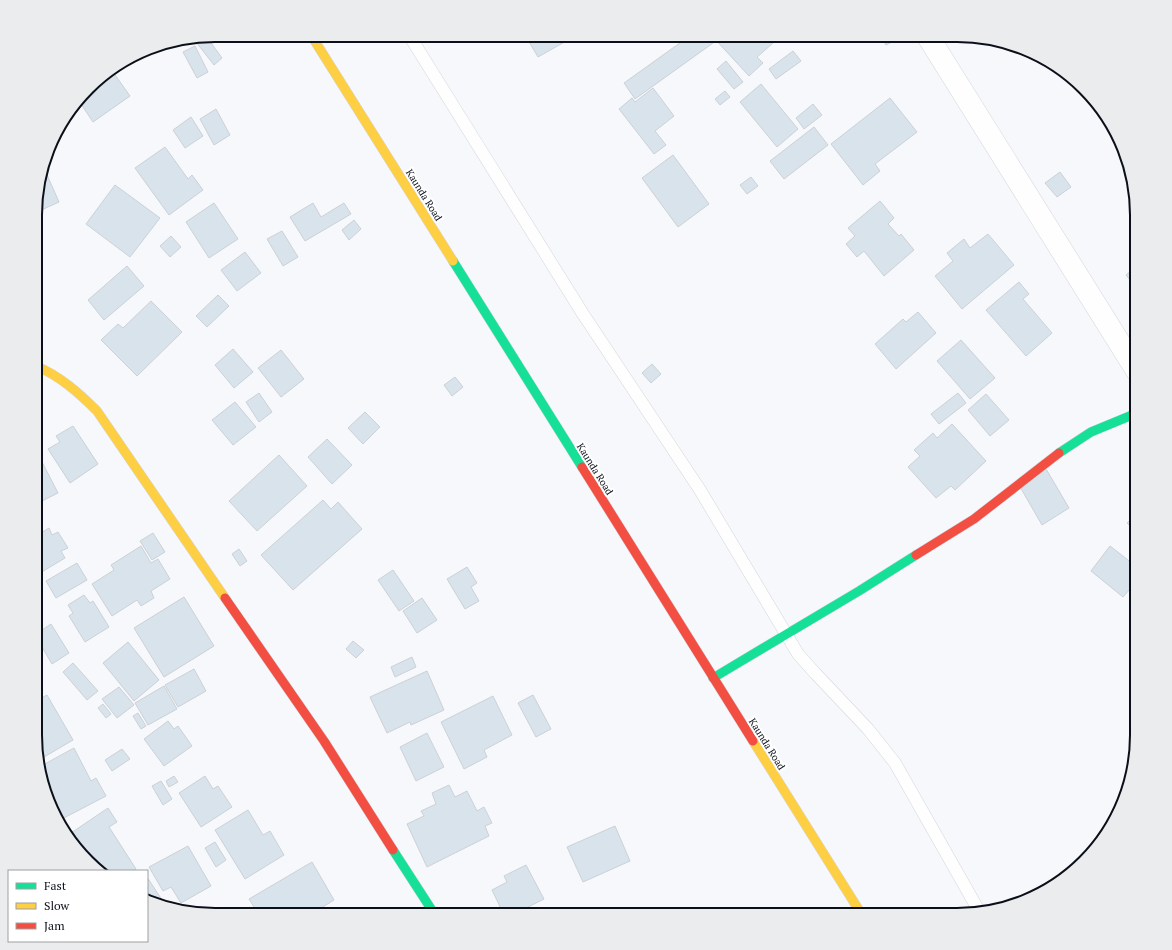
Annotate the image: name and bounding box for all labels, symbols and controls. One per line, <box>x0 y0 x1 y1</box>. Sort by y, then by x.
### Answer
street label: Kaunda Road <box>403 167 445 224</box>
street label: Kaunda Road <box>574 441 616 498</box>
street label: Kaunda Road <box>746 716 788 773</box>
legend <box>8 870 148 942</box>
text: Fast <box>44 878 67 893</box>
text: Slow <box>44 898 70 913</box>
text: Jam <box>44 918 65 933</box>

